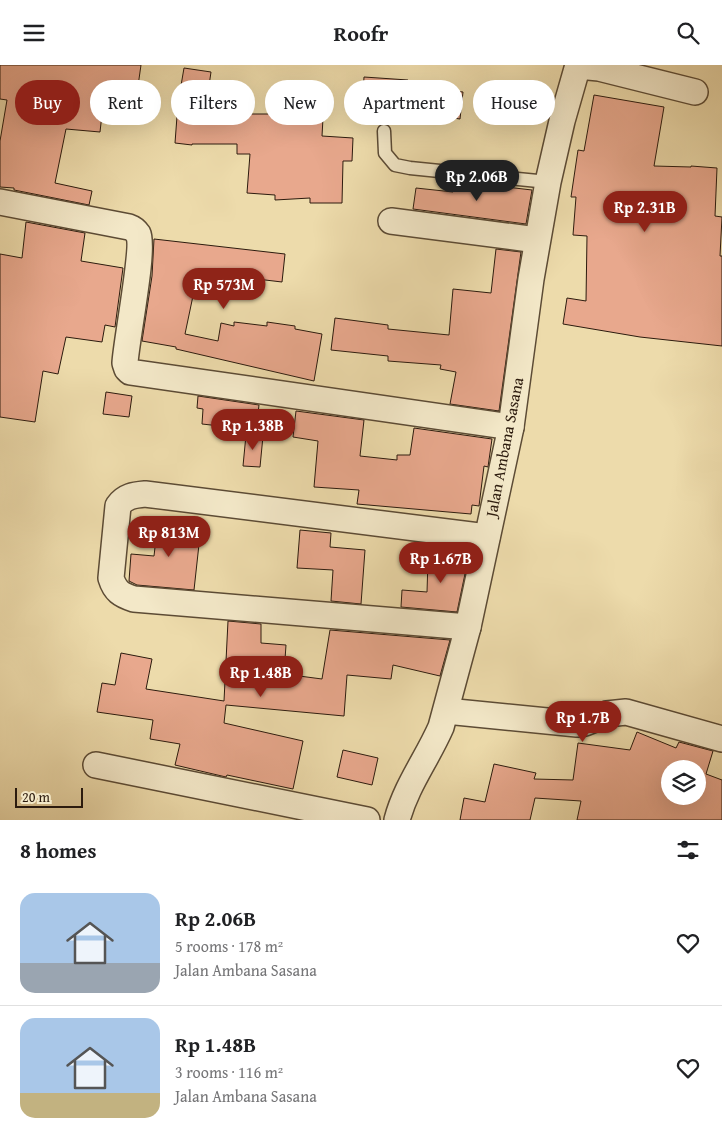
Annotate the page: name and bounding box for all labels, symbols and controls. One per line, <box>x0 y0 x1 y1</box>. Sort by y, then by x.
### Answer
text: Roofr <box>334 17 388 49</box>
icon: menu <box>20 19 48 47</box>
icon: search <box>674 19 702 47</box>
chip: Buy <box>15 80 80 125</box>
chip: Rent <box>90 80 161 125</box>
chip: Filters <box>171 80 255 125</box>
chip: New <box>265 80 334 125</box>
chip: Apartment <box>344 80 463 125</box>
chip: House <box>473 80 555 125</box>
pin: Rp 2.06B <box>425 159 529 202</box>
text: Rp 2.06B <box>446 164 508 188</box>
pin: Rp 2.31B <box>593 191 697 233</box>
text: Rp 2.31B <box>614 195 676 219</box>
pin: Rp 573M <box>178 267 270 310</box>
text: Rp 573M <box>193 272 255 296</box>
street label: Jalan Ambana Sasana <box>478 375 529 521</box>
pin: Rp 1.38B <box>201 409 305 451</box>
text: Rp 1.38B <box>222 413 284 437</box>
pin: Rp 813M <box>123 515 215 558</box>
text: Rp 813M <box>138 520 200 544</box>
pin: Rp 1.67B <box>389 541 493 584</box>
text: Rp 1.67B <box>410 546 472 570</box>
pin: Rp 1.48B <box>209 655 313 698</box>
text: Rp 1.48B <box>230 660 292 684</box>
pin: Rp 1.7B <box>537 701 629 743</box>
text: Rp 1.7B <box>556 705 610 729</box>
map controls <box>661 760 706 805</box>
button: layers <box>661 760 706 805</box>
scale bar <box>15 785 82 808</box>
text: 20 m <box>22 787 50 807</box>
text: 8 homes <box>20 835 96 866</box>
icon: filters <box>674 836 702 864</box>
text: Rp 2.06B <box>175 903 256 934</box>
icon: home <box>60 913 120 973</box>
icon: heart <box>674 929 702 957</box>
text: 5 rooms · 178 m² <box>175 934 283 958</box>
text: Jalan Ambana Sasana <box>175 958 317 982</box>
text: Rp 1.48B <box>175 1029 256 1060</box>
icon: home <box>60 1038 120 1098</box>
icon: heart <box>674 1054 702 1082</box>
text: 3 rooms · 116 m² <box>175 1060 283 1084</box>
text: Jalan Ambana Sasana <box>175 1084 317 1108</box>

